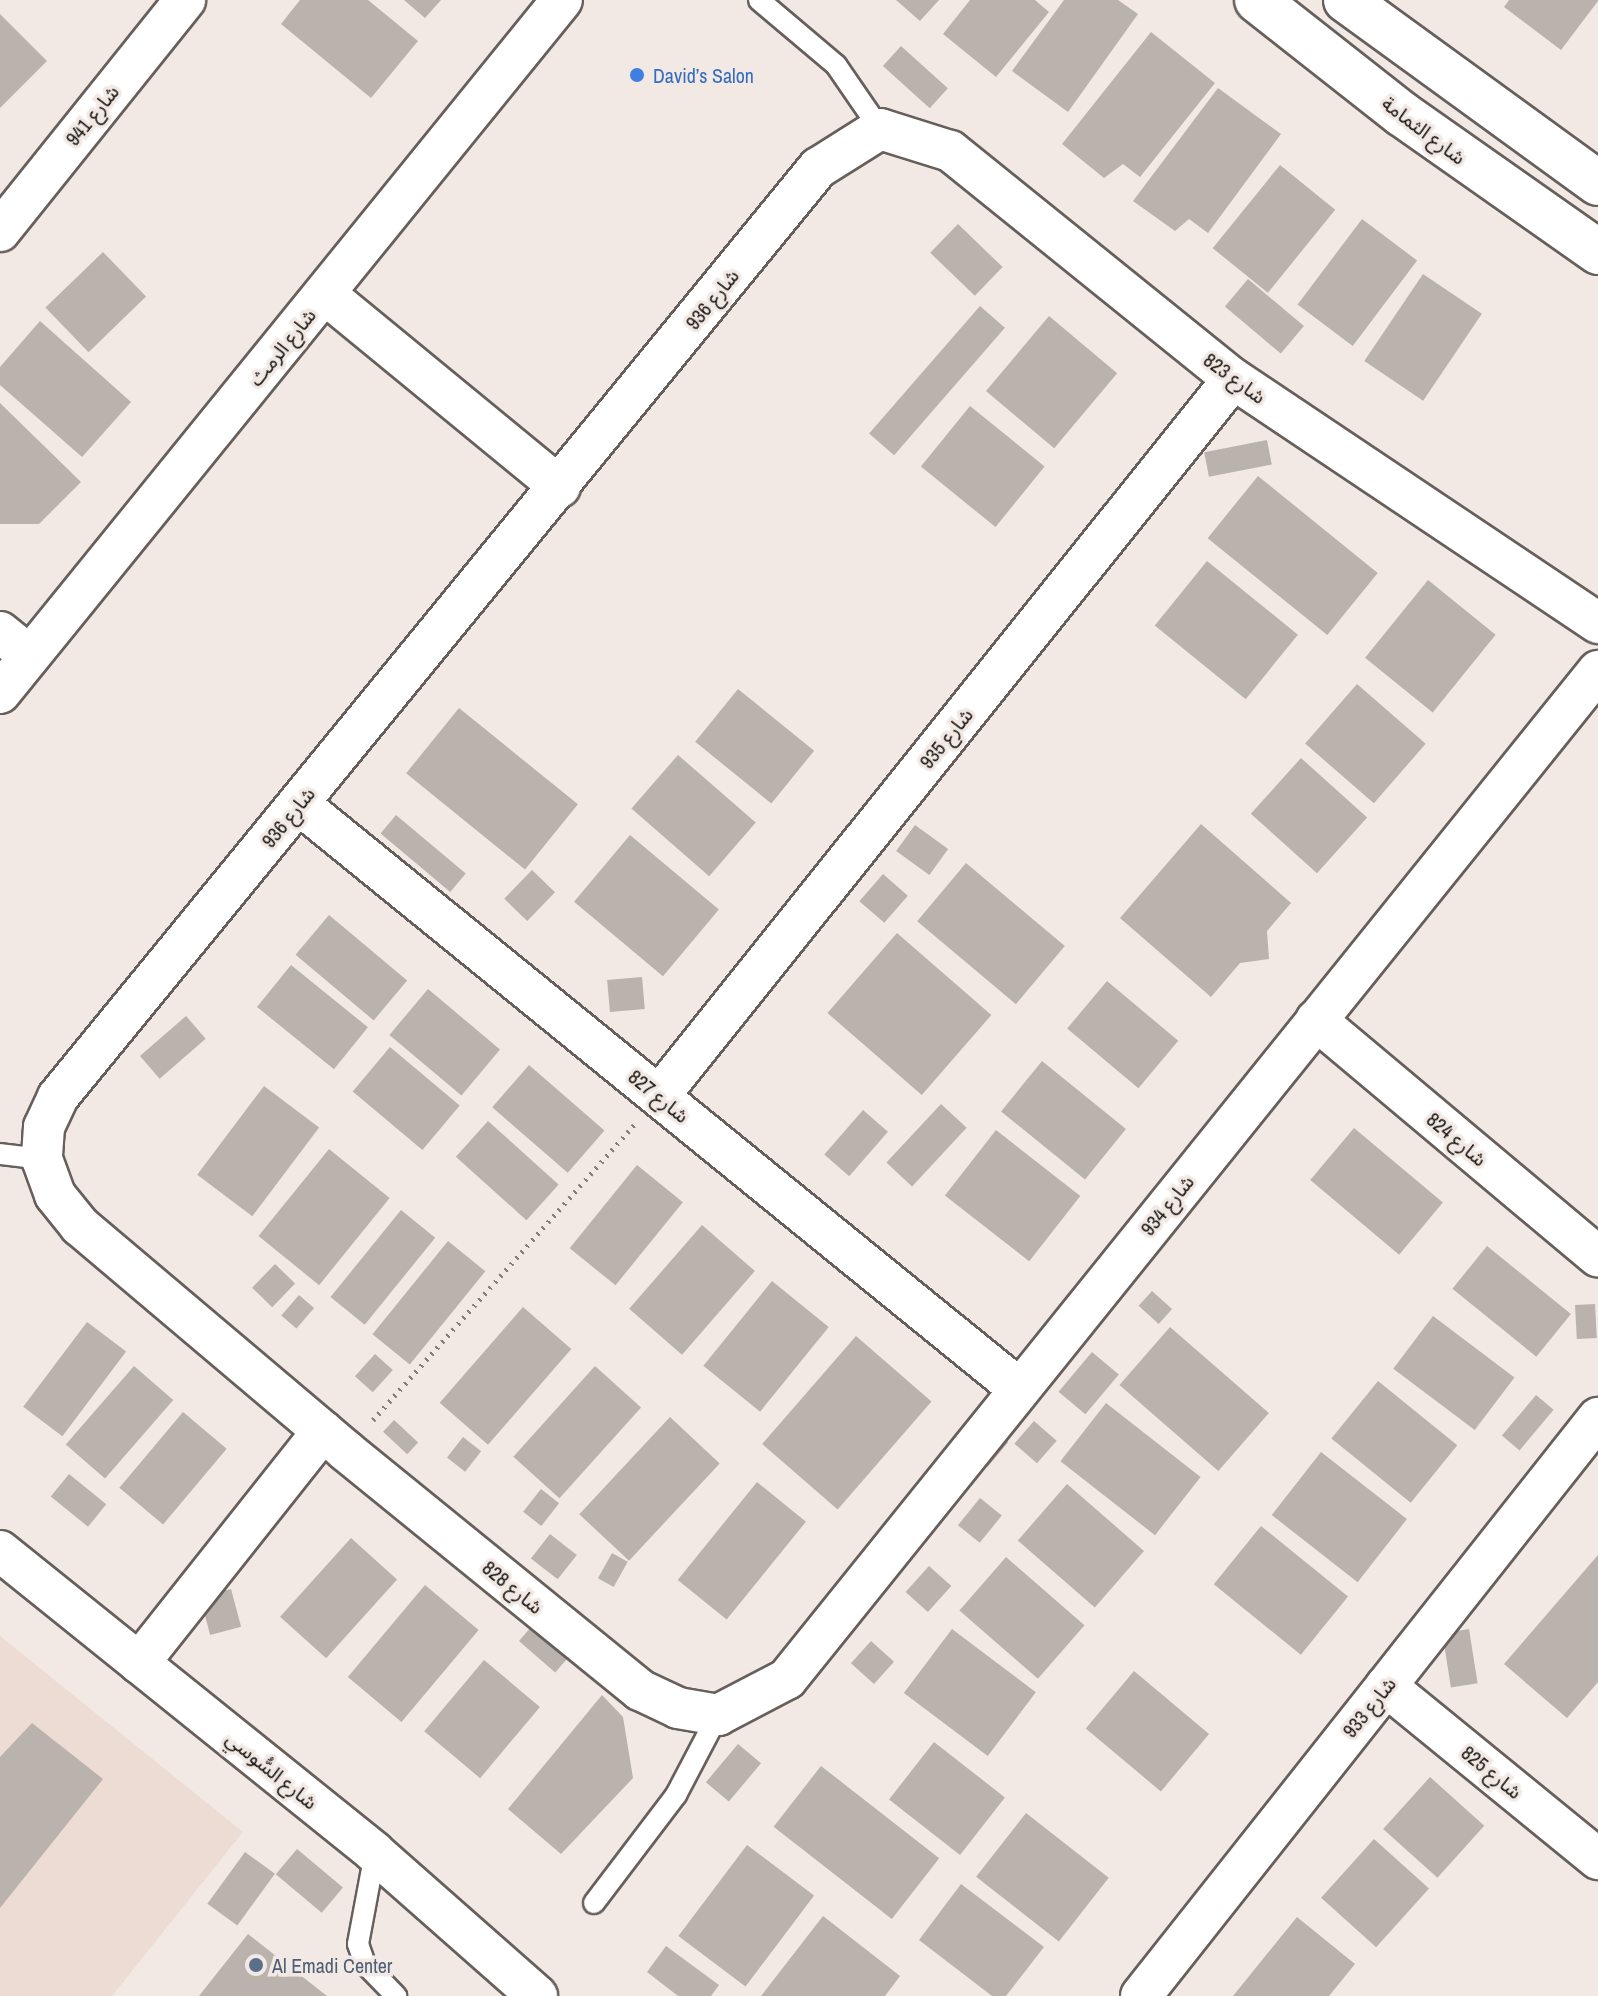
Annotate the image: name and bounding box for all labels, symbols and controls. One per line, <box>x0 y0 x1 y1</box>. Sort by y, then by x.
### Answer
place label: David’s Salon <box>653 63 754 87</box>
marker: David’s Salon <box>628 66 646 84</box>
street label: شارع 941 <box>60 80 124 150</box>
street label: شارع الثمامة <box>1377 91 1471 169</box>
street label: شارع 936 <box>680 264 744 334</box>
street label: شارع الرمث <box>243 303 321 391</box>
street label: شارع 823 <box>1199 347 1271 409</box>
street label: شارع 935 <box>914 703 978 773</box>
street label: شارع 936 <box>256 782 320 852</box>
street label: شارع 827 <box>624 1064 694 1128</box>
street label: شارع 824 <box>1422 1107 1492 1171</box>
street label: شارع 934 <box>1135 1170 1199 1240</box>
street label: شارع 828 <box>478 1555 548 1619</box>
street label: شارع 933 <box>1337 1672 1401 1742</box>
street label: شارع السُّوسي <box>222 1726 322 1814</box>
street label: شارع 825 <box>1457 1740 1527 1804</box>
place label: Al Emadi Center <box>272 1953 392 1977</box>
marker: Al Emadi Center <box>247 1956 265 1974</box>

